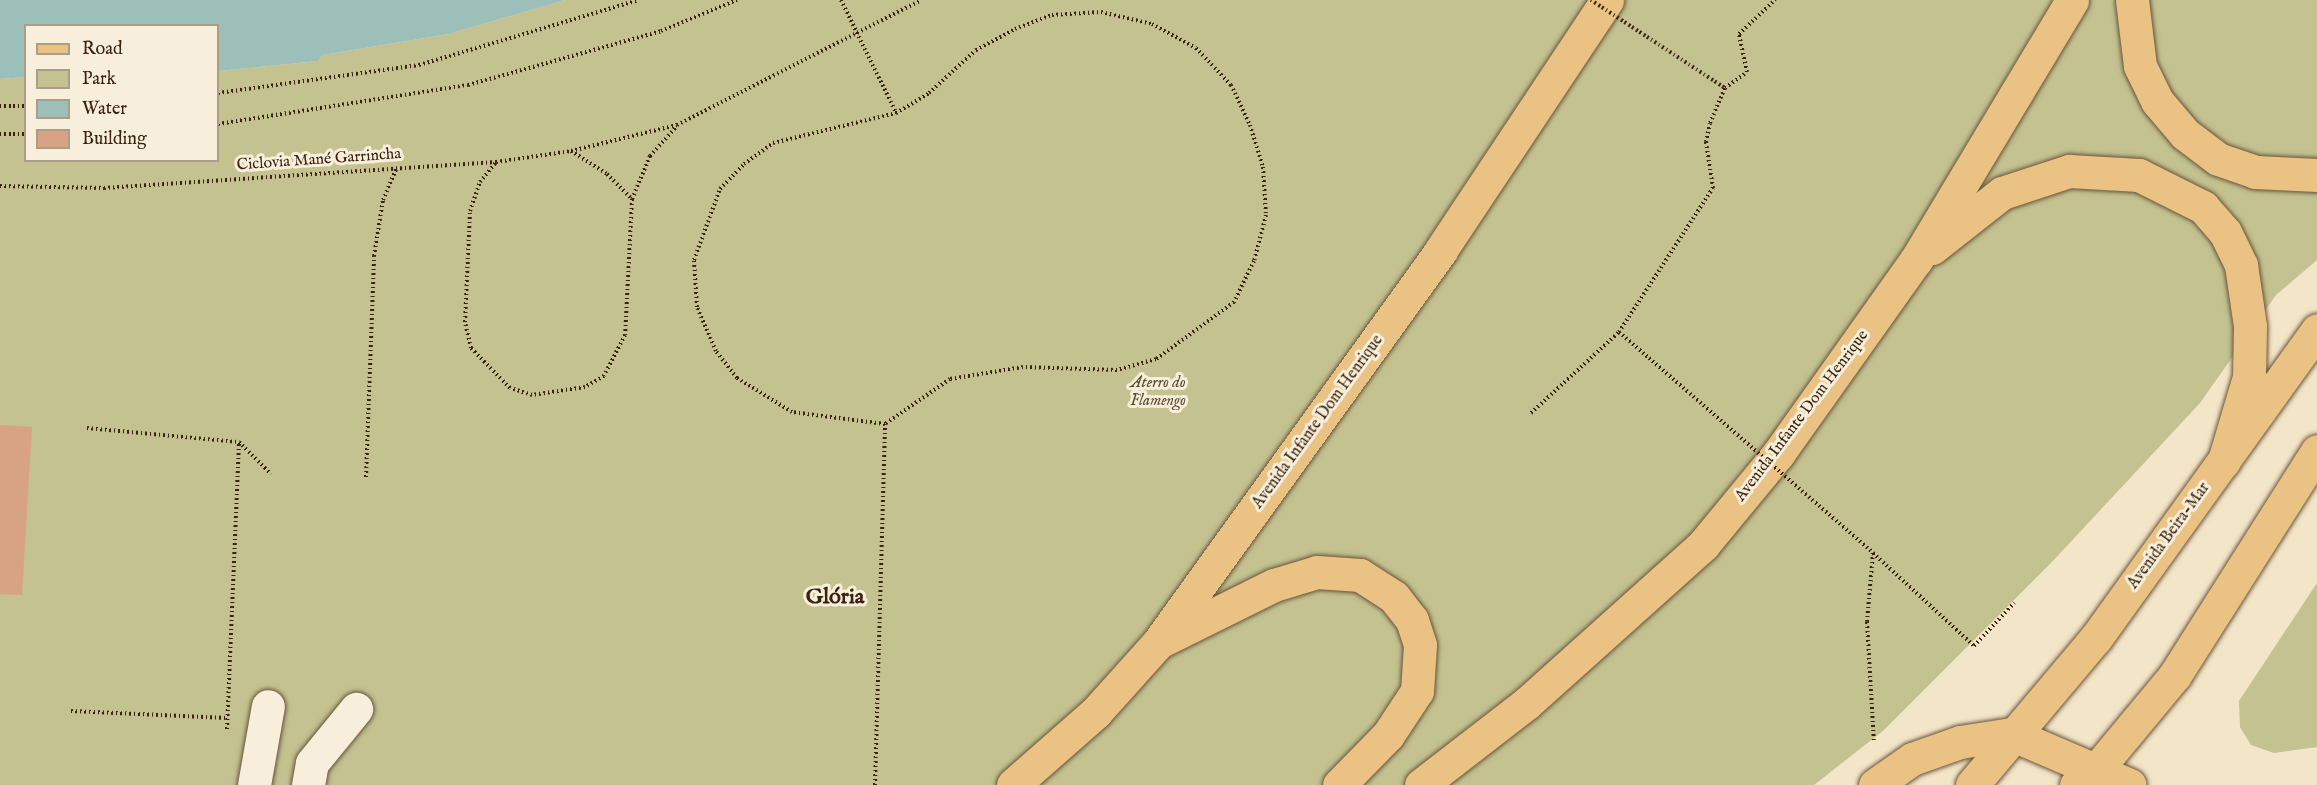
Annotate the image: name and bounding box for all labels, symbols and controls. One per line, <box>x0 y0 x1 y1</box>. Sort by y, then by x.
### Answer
legend <box>24 24 219 162</box>
text: Road <box>82 38 123 61</box>
text: Park <box>82 68 116 91</box>
text: Water <box>82 98 127 121</box>
text: Building <box>82 128 147 151</box>
street label: Ciclovia Mané Garrincha <box>236 145 402 175</box>
street label: Avenida Infante Dom Henrique <box>1731 326 1873 506</box>
street label: Avenida Infante Dom Henrique <box>1249 331 1387 513</box>
park label: Aterro do Flamengo <box>1130 373 1186 411</box>
street label: Avenida Beira-Mar <box>2124 479 2214 593</box>
district label: Glória <box>806 585 864 611</box>

